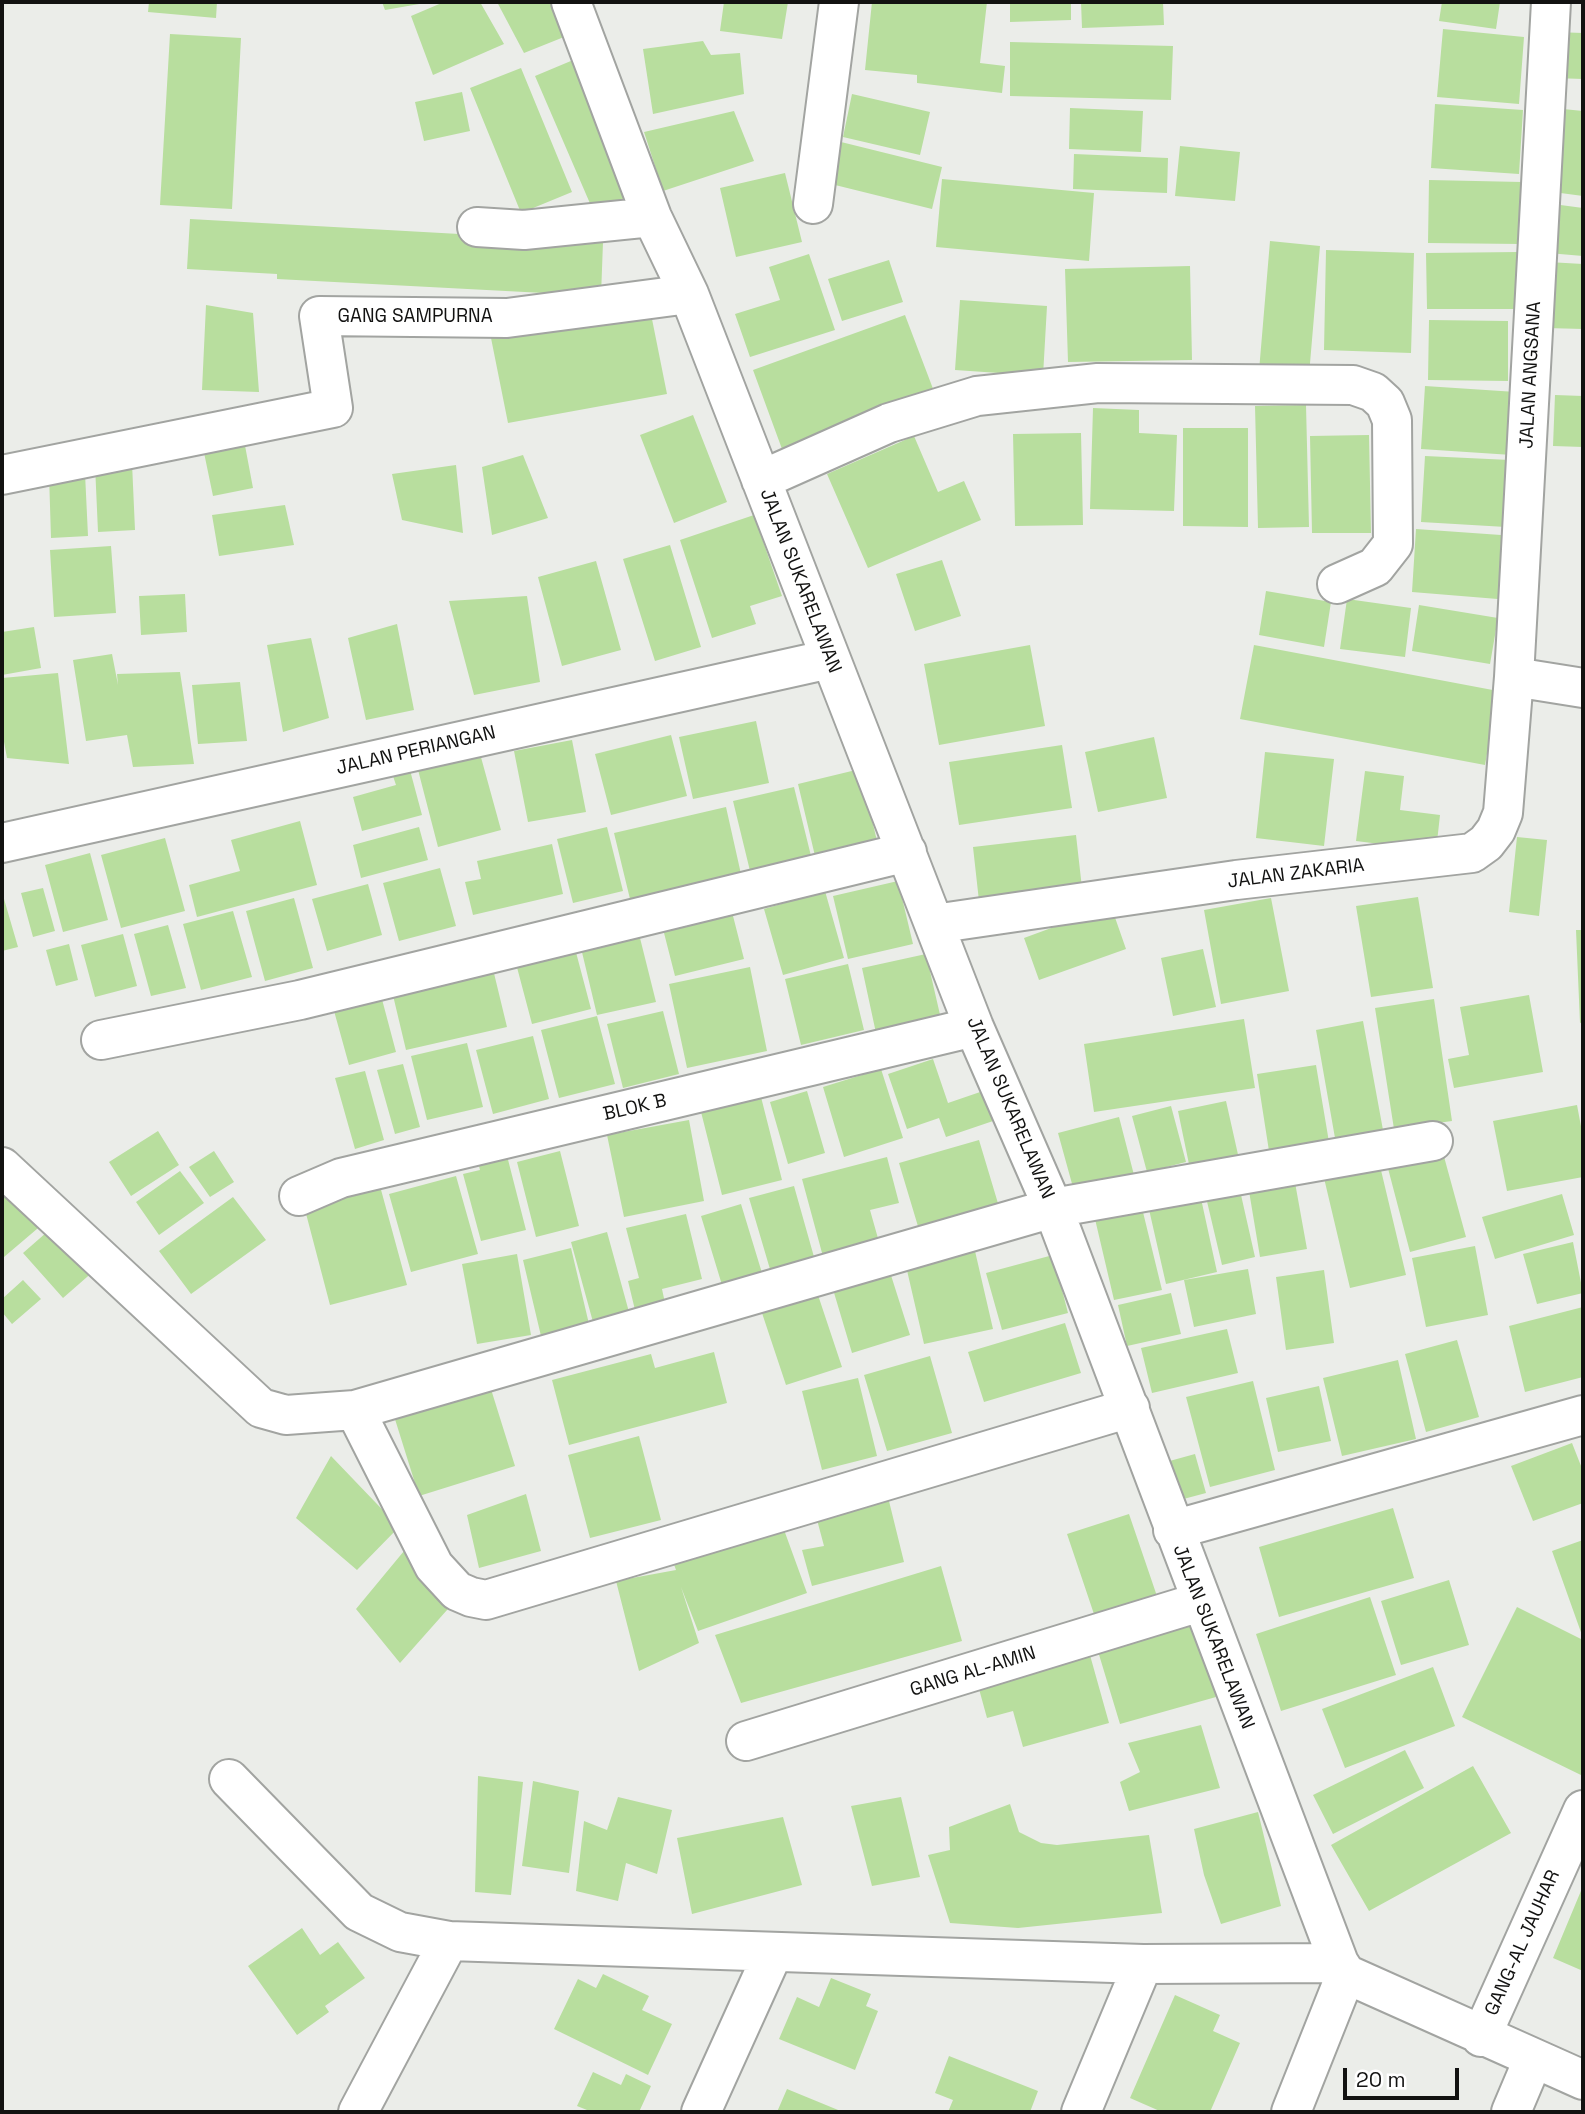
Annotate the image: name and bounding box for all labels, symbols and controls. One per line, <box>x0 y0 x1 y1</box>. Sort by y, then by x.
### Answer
street label: JALAN ANGSANA <box>1516 301 1546 449</box>
street label: GANG SAMPURNA <box>337 306 493 328</box>
street label: JALAN SUKARELAWAN <box>754 486 846 676</box>
street label: JALAN PERIANGAN <box>334 722 498 780</box>
street label: JALAN ZAKARIA <box>1226 854 1366 894</box>
street label: JALAN SUKARELAWAN <box>961 1014 1059 1202</box>
street label: BLOK B <box>601 1090 669 1126</box>
street label: JALAN SUKARELAWAN <box>1167 1542 1259 1732</box>
street label: GANG AL-AMIN <box>907 1642 1039 1702</box>
street label: GANG-AL JAUHAR <box>1481 1867 1565 2019</box>
scale bar <box>1347 2054 1462 2098</box>
text: 20 m <box>1356 2066 1406 2093</box>

